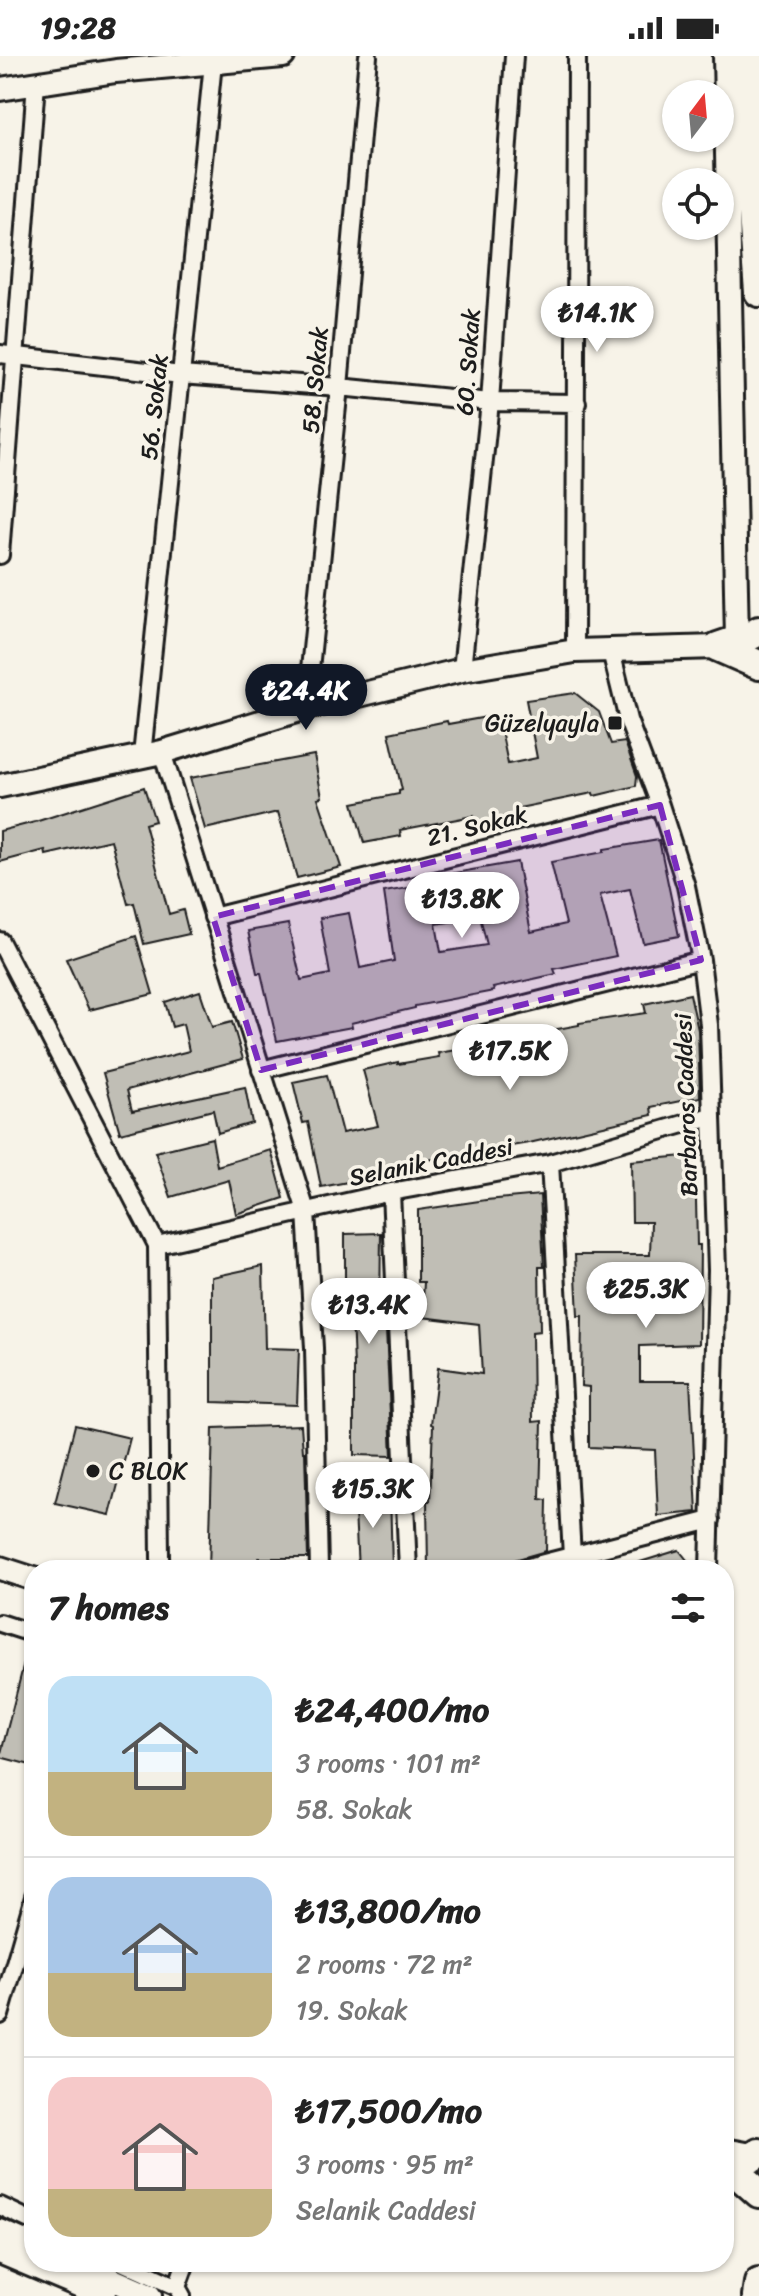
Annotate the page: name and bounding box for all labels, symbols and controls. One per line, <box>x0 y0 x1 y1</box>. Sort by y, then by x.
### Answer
text: 19:28 <box>40 1 116 55</box>
north arrow <box>662 80 734 152</box>
map controls <box>662 80 734 240</box>
button: locate <box>662 168 734 240</box>
pin: ₺14.1K <box>532 286 662 354</box>
text: ₺14.1K <box>559 289 635 335</box>
street label: 60. Sokak <box>443 307 493 417</box>
street label: 58. Sokak <box>289 324 341 435</box>
street label: 56. Sokak <box>128 352 180 462</box>
pin: ₺24.4K <box>241 664 371 732</box>
text: ₺24.4K <box>263 667 349 713</box>
place label: Güzelyayla <box>485 702 599 744</box>
marker: Güzelyayla <box>606 714 624 732</box>
street label: 21. Sokak <box>422 793 532 859</box>
pin: ₺13.8K <box>397 872 527 940</box>
text: ₺13.8K <box>422 875 502 921</box>
street label: Barbaros Caddesi <box>662 1012 710 1197</box>
pin: ₺17.5K <box>445 1024 575 1092</box>
text: ₺17.5K <box>470 1027 550 1073</box>
street label: Selanik Caddesi <box>346 1125 517 1198</box>
pin: ₺25.3K <box>581 1262 711 1330</box>
text: ₺25.3K <box>604 1265 688 1311</box>
pin: ₺13.4K <box>304 1278 434 1346</box>
text: ₺13.4K <box>329 1281 409 1327</box>
place label: C BLOK <box>109 1450 188 1492</box>
marker: C BLOK <box>84 1462 102 1480</box>
pin: ₺15.3K <box>308 1462 438 1530</box>
text: ₺15.3K <box>333 1465 413 1511</box>
text: 7 homes <box>48 1578 169 1638</box>
icon: filters <box>666 1586 710 1630</box>
text: ₺24,400/mo <box>296 1680 489 1740</box>
icon: home <box>112 1708 208 1804</box>
text: 3 rooms · 101 m² <box>296 1740 481 1786</box>
text: 58. Sokak <box>296 1786 412 1832</box>
text: ₺13,800/mo <box>296 1881 481 1941</box>
icon: home <box>112 1909 208 2005</box>
text: 2 rooms · 72 m² <box>296 1941 473 1987</box>
text: 19. Sokak <box>296 1987 408 2033</box>
text: ₺17,500/mo <box>296 2081 482 2141</box>
icon: home <box>112 2109 208 2205</box>
text: 3 rooms · 95 m² <box>296 2141 474 2187</box>
text: Selanik Caddesi <box>296 2187 476 2233</box>

